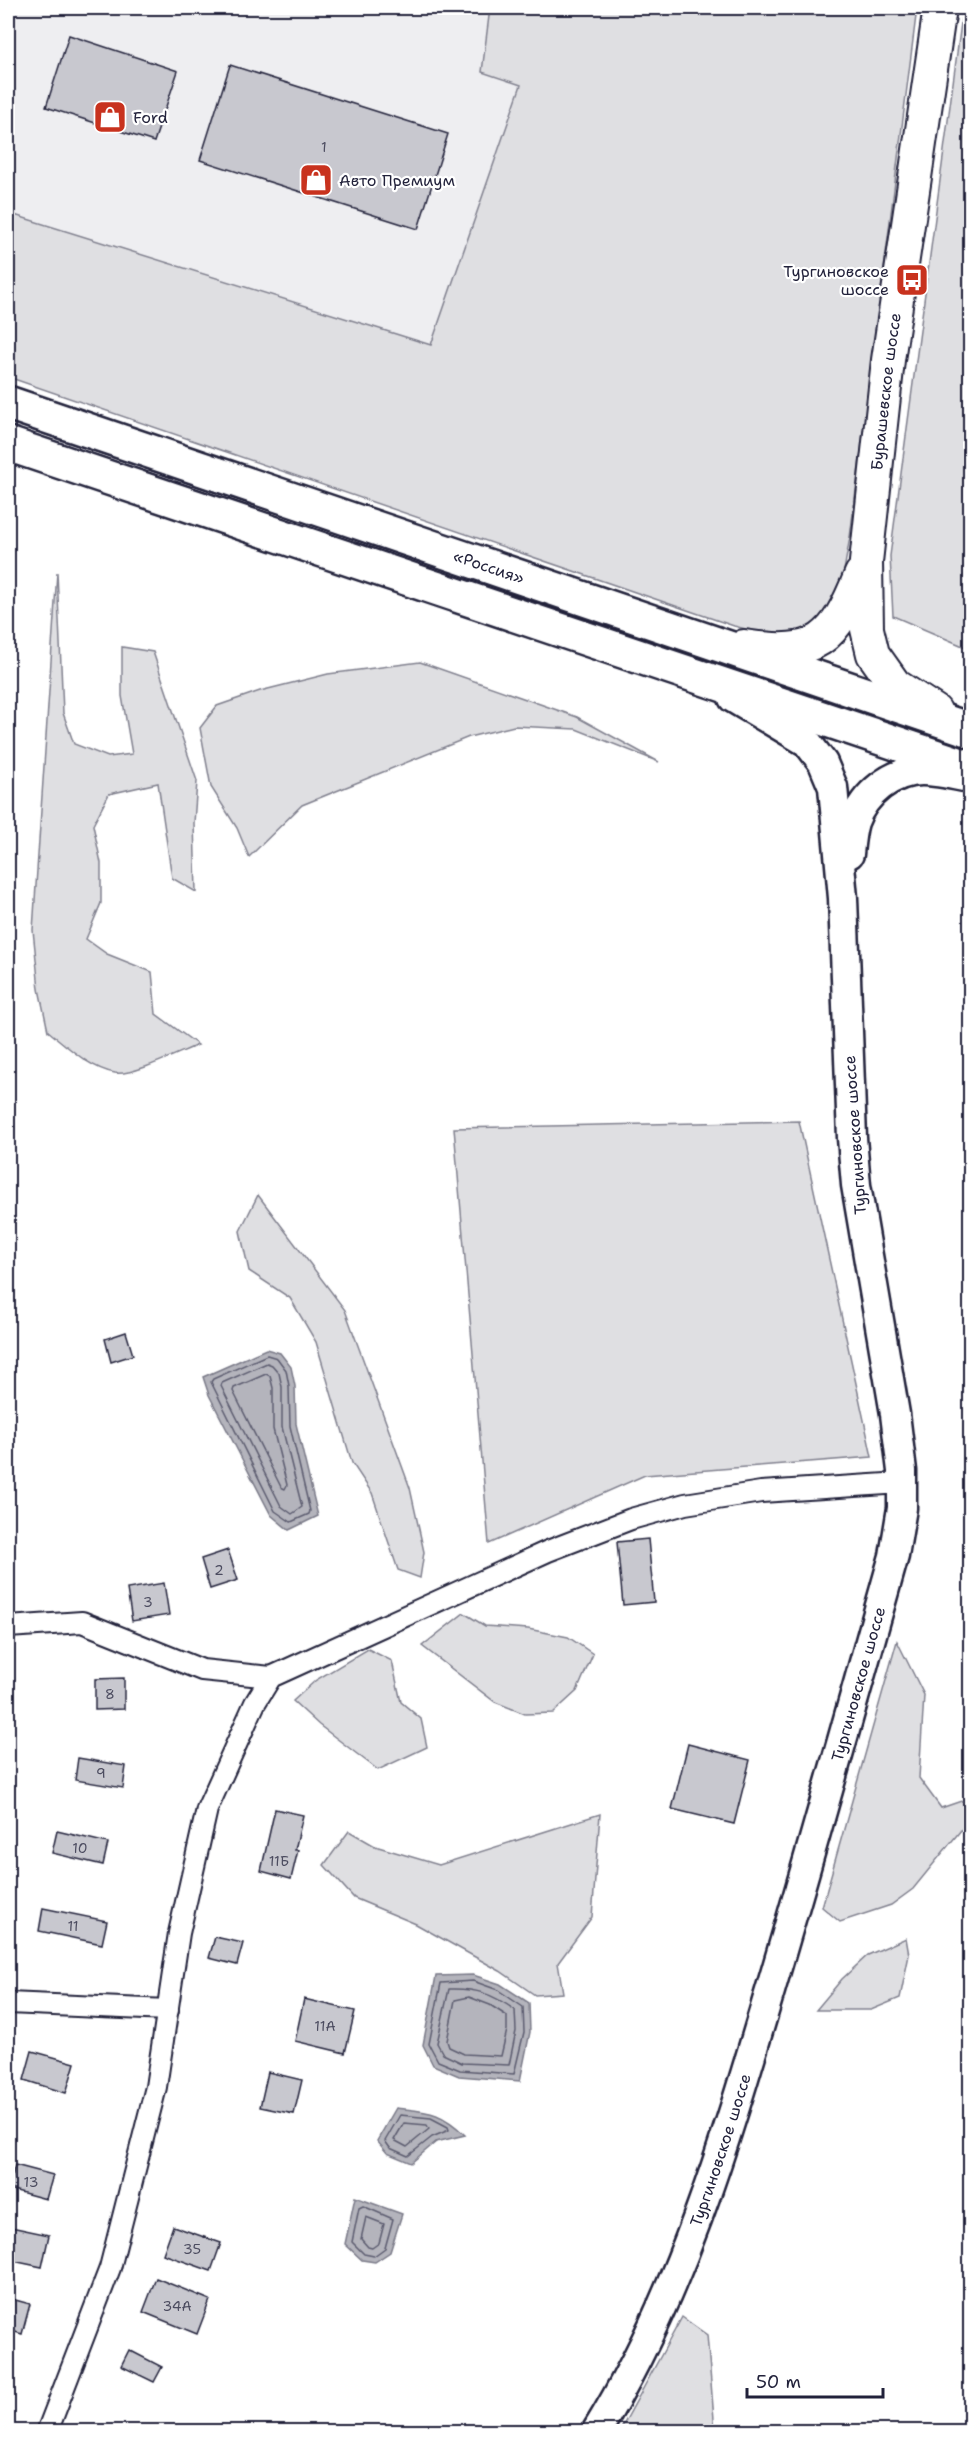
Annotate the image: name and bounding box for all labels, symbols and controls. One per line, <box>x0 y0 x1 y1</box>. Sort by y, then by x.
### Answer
shop icon: Ford <box>92 99 128 135</box>
place label: Ford <box>133 107 168 128</box>
house number: 1 <box>321 138 327 156</box>
shop icon: Авто Премиум <box>298 162 334 198</box>
place label: Авто Премиум <box>339 170 455 191</box>
place label: Тургиновское шоссе <box>783 261 889 300</box>
bus stop icon: Тургиновское шоссе <box>894 262 930 298</box>
street label: Бурашевское шоссе <box>866 311 905 471</box>
street label: «Россия» <box>451 545 527 588</box>
street label: Тургиновское шоссе <box>839 1055 871 1215</box>
house number: 2 <box>214 1561 224 1579</box>
house number: 3 <box>143 1593 153 1611</box>
street label: Тургиновское шоссе <box>826 1604 890 1764</box>
house number: 8 <box>105 1685 115 1703</box>
house number: 9 <box>96 1764 106 1782</box>
house number: 10 <box>72 1839 88 1857</box>
house number: 11Б <box>269 1852 289 1870</box>
house number: 11 <box>67 1917 79 1935</box>
house number: 11А <box>314 2017 336 2035</box>
street label: Тургиновское шоссе <box>685 2071 755 2229</box>
house number: 13 <box>24 2173 38 2191</box>
house number: 35 <box>183 2240 201 2258</box>
house number: 34А <box>162 2297 192 2315</box>
scale bar <box>747 2361 884 2399</box>
text: 50 m <box>756 2370 801 2394</box>

